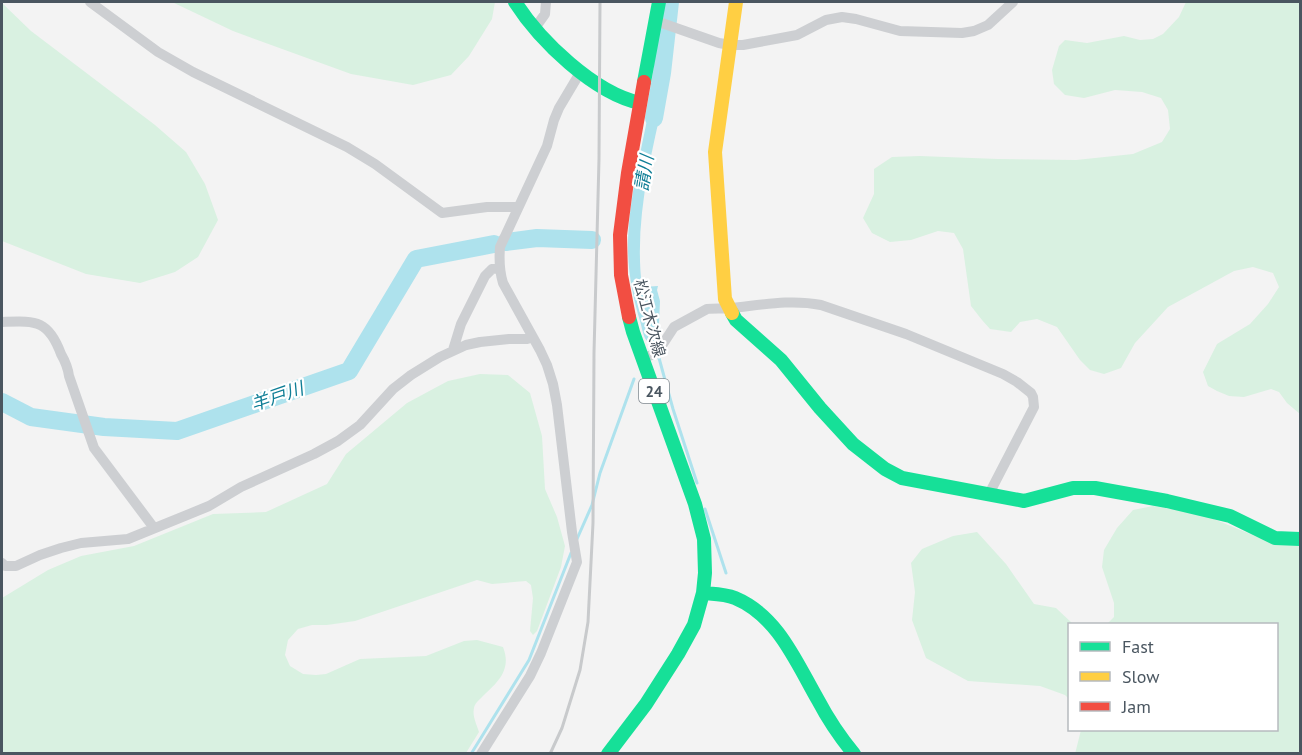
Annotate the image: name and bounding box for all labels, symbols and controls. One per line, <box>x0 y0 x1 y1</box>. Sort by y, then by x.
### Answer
water label: 請川 <box>630 151 658 193</box>
street label: 松江木次線 <box>630 277 670 359</box>
water label: 羊戸川 <box>248 376 308 416</box>
road number: 24 <box>639 379 669 403</box>
legend <box>1068 623 1278 731</box>
text: Fast <box>1122 635 1154 658</box>
text: Slow <box>1122 665 1160 688</box>
text: Jam <box>1121 695 1151 718</box>

